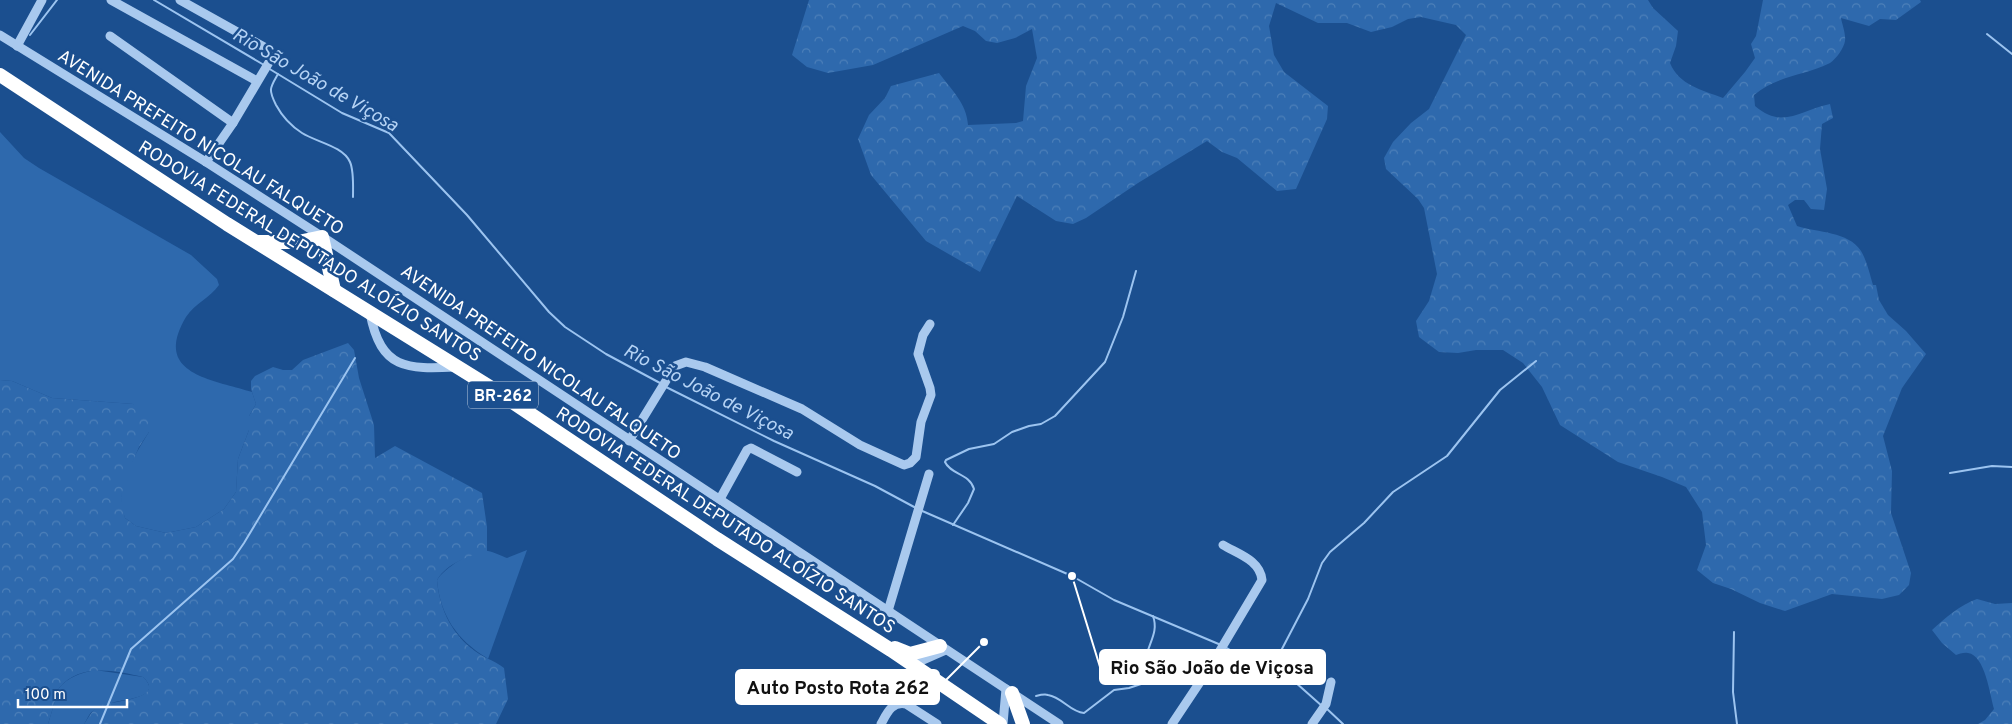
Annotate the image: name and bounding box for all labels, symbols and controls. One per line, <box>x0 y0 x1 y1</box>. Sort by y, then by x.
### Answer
water label: Rio São João de Viçosa <box>228 23 402 138</box>
street label: AVENIDA PREFEITO NICOLAU FALQUETO <box>53 45 348 241</box>
street label: RODOVIA FEDERAL DEPUTADO ALOÍZIO SANTOS <box>133 135 486 368</box>
street label: AVENIDA PREFEITO NICOLAU FALQUETO <box>395 260 685 466</box>
water label: Rio São João de Viçosa <box>619 339 797 446</box>
road number: BR-262 <box>468 382 538 408</box>
street label: RODOVIA FEDERAL DEPUTADO ALOÍZIO SANTOS <box>551 401 900 640</box>
callout: Rio São João de Viçosa <box>1100 650 1325 684</box>
text: Rio São João de Viçosa <box>1110 657 1314 681</box>
callout: Auto Posto Rota 262 <box>736 670 939 704</box>
scale bar <box>18 676 126 708</box>
text: Auto Posto Rota 262 <box>747 677 929 701</box>
text: 100 m <box>25 686 66 705</box>

